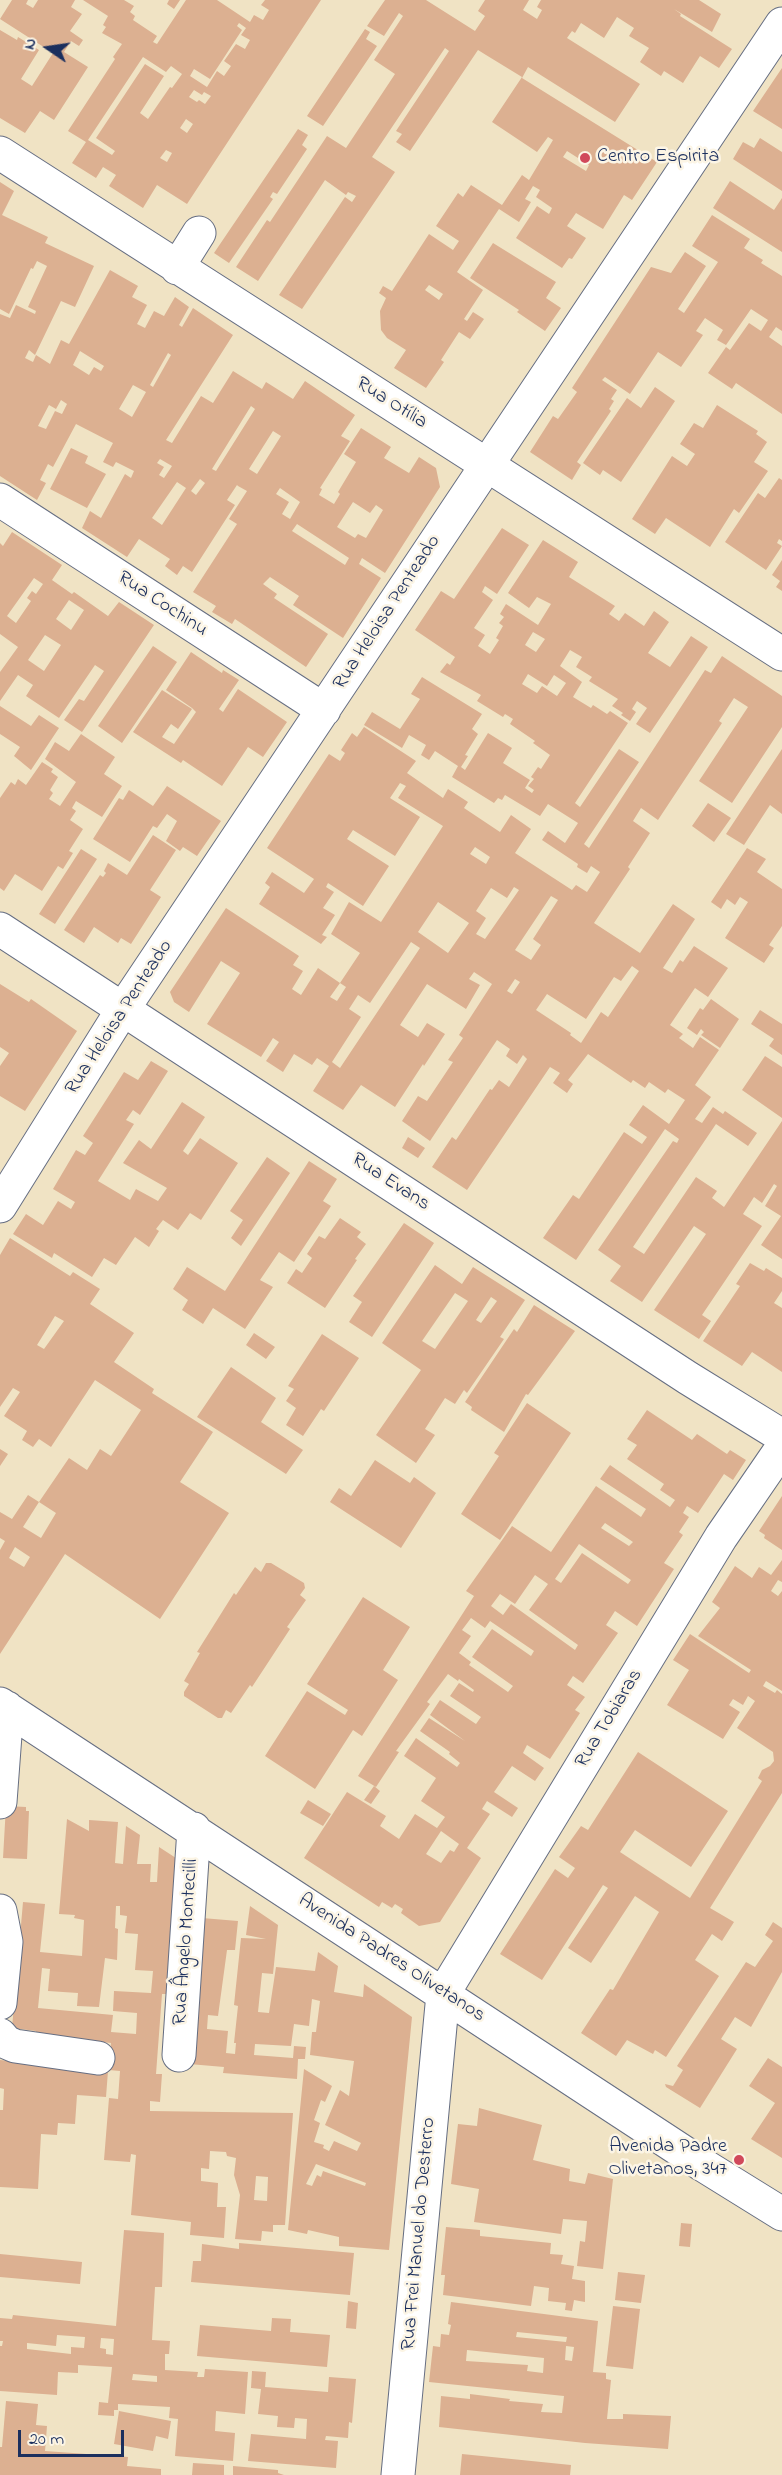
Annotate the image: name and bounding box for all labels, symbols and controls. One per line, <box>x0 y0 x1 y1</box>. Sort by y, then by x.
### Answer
north arrow <box>18 18 78 78</box>
text: N <box>18 36 43 52</box>
place label: Centro Espirita <box>597 146 719 170</box>
marker: Centro Espirita <box>578 151 592 165</box>
street label: Rua Otília <box>351 373 431 435</box>
street label: Rua Heloisa Penteado <box>329 531 447 695</box>
street label: Rua Cochinu <box>112 567 212 643</box>
street label: Rua Heloisa Penteado <box>61 936 179 1100</box>
street label: Rua Evans <box>346 1149 434 1217</box>
street label: Rua Tobiaras <box>571 1665 649 1773</box>
street label: Rua Ângelo Montecilli <box>169 1858 205 2026</box>
street label: Avenida Padres Olivetanos <box>293 1890 489 2028</box>
street label: Rua Frei Manuel do Desterro <box>398 2116 442 2352</box>
place label: Avenida Padre Olivetanos, 347 <box>608 2136 727 2183</box>
marker: Avenida Padre Olivetanos, 347 <box>732 2153 746 2167</box>
scale bar <box>21 2418 128 2456</box>
text: 20 m <box>29 2427 64 2453</box>

